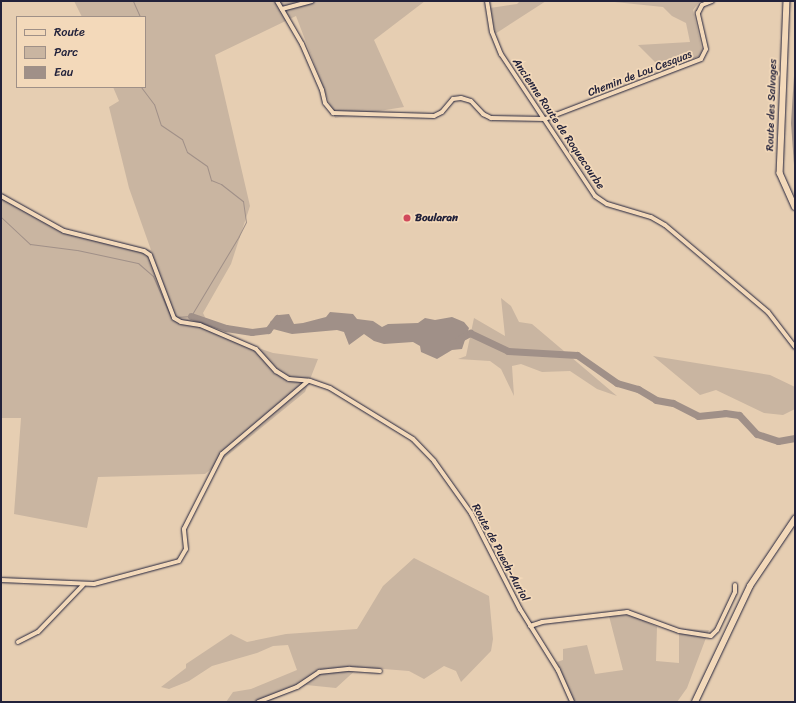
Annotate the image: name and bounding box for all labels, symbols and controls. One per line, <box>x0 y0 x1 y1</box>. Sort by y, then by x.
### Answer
legend <box>16 16 146 88</box>
text: Route <box>54 21 85 43</box>
text: Parc <box>54 41 78 63</box>
street label: Chemin de Lou Cesquas <box>586 48 694 100</box>
street label: Ancienne Route de Roquecourbe <box>509 56 607 192</box>
street label: Route des Salvages <box>764 58 780 152</box>
text: Eau <box>54 61 73 83</box>
place label: Boularan <box>415 211 458 225</box>
marker: Boularan <box>402 213 412 223</box>
street label: Route de Puech-Auriol <box>468 502 532 604</box>

